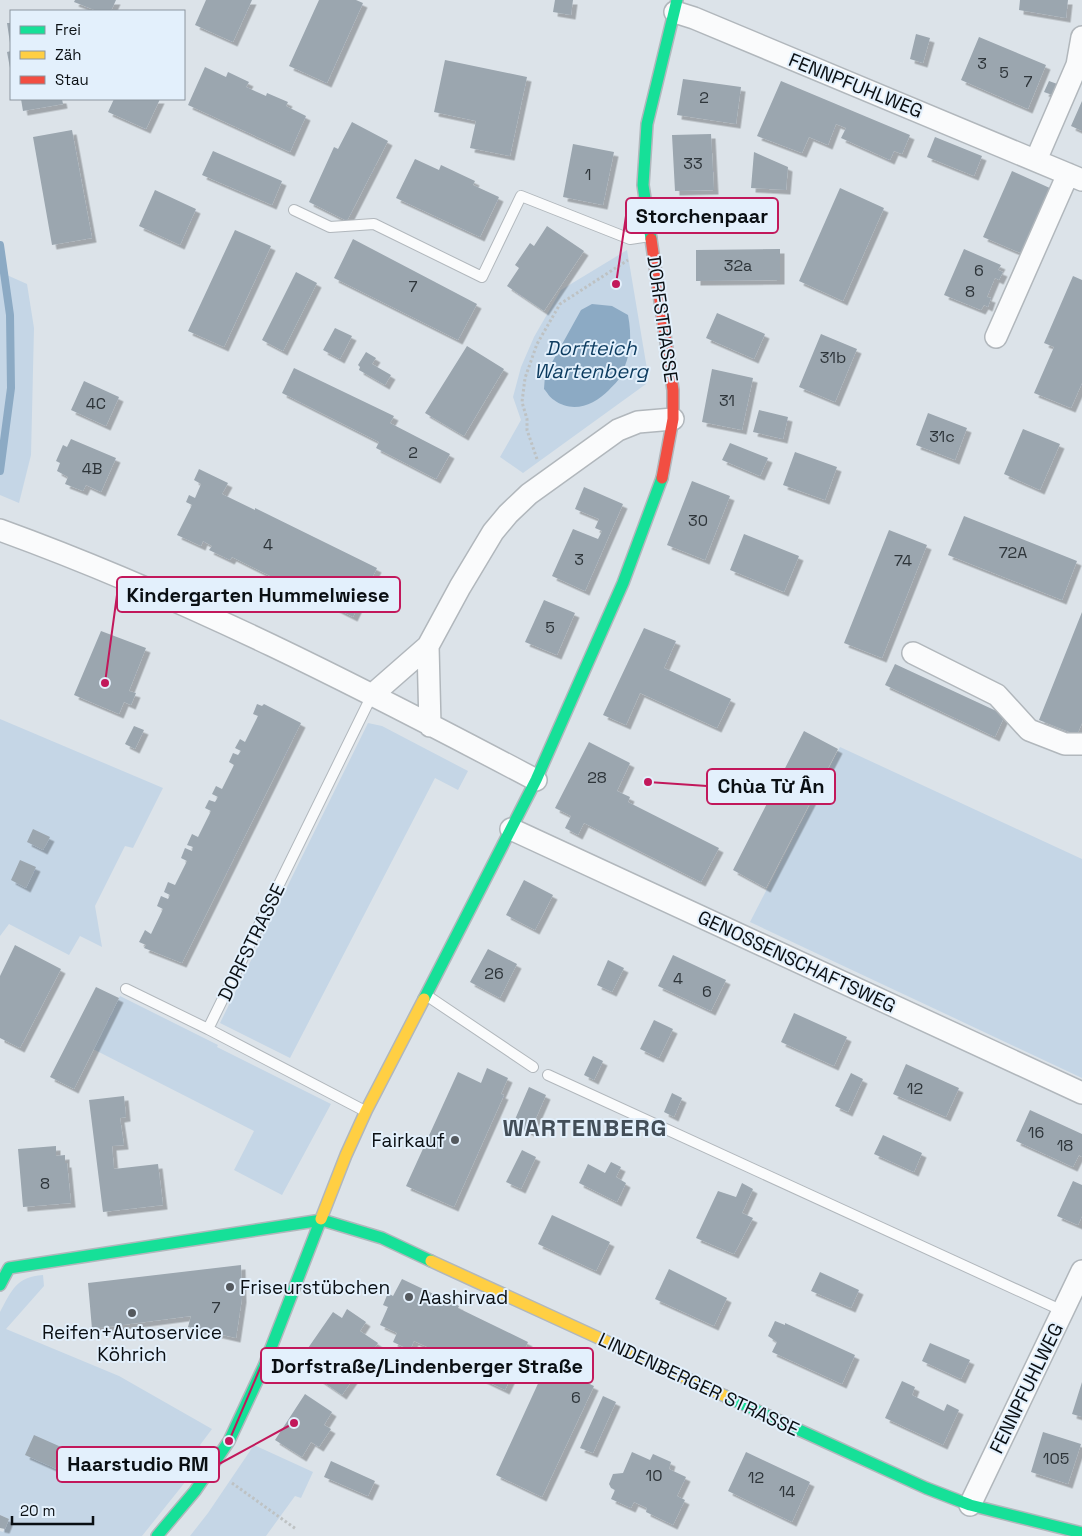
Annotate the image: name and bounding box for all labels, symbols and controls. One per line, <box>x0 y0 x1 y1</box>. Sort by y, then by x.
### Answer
legend <box>10 10 185 100</box>
text: Frei <box>55 20 81 39</box>
text: Zäh <box>55 45 81 64</box>
street label: FENNPFUHLWEG <box>785 47 927 124</box>
house number: 3 <box>977 53 987 74</box>
house number: 5 <box>999 62 1009 83</box>
text: Stau <box>55 70 89 89</box>
house number: 7 <box>1023 71 1033 92</box>
house number: 2 <box>699 87 709 108</box>
house number: 33 <box>683 153 703 174</box>
house number: 1 <box>585 164 591 185</box>
callout: Storchenpaar <box>626 198 778 233</box>
text: Storchenpaar <box>636 203 768 229</box>
street label: DORFSTRASSE <box>641 254 684 384</box>
house number: 32a <box>724 255 752 276</box>
house number: 6 <box>974 260 984 281</box>
house number: 7 <box>408 276 418 297</box>
house number: 8 <box>965 281 975 302</box>
water label: Dorfteich Wartenberg <box>534 335 649 384</box>
house number: 31b <box>820 347 846 368</box>
house number: 31 <box>719 390 735 411</box>
house number: 4C <box>86 393 106 414</box>
house number: 31c <box>929 426 955 447</box>
house number: 2 <box>408 442 418 463</box>
house number: 4B <box>82 458 102 479</box>
house number: 30 <box>688 510 708 531</box>
house number: 4 <box>263 534 273 555</box>
house number: 72A <box>999 542 1027 563</box>
house number: 3 <box>574 549 584 570</box>
house number: 74 <box>894 550 912 571</box>
callout: Kindergarten Hummelwiese <box>117 577 400 612</box>
text: Kindergarten Hummelwiese <box>127 582 389 608</box>
house number: 5 <box>545 617 555 638</box>
house number: 28 <box>587 767 607 788</box>
callout: Chùa Từ Ân <box>707 769 835 804</box>
text: Chùa Từ Ân <box>717 773 825 799</box>
street label: DORFSTRASSE <box>212 879 291 1005</box>
street label: GENOSSENSCHAFTSWEG <box>694 904 900 1018</box>
house number: 26 <box>484 963 504 984</box>
house number: 4 <box>673 968 683 989</box>
house number: 6 <box>702 981 712 1002</box>
house number: 12 <box>907 1078 923 1099</box>
district label: WARTENBERG <box>503 1112 668 1143</box>
house number: 16 <box>1028 1122 1044 1143</box>
place label: Fairkauf <box>371 1128 445 1153</box>
marker: Fairkauf <box>449 1134 461 1146</box>
house number: 18 <box>1057 1135 1073 1156</box>
house number: 8 <box>40 1173 50 1194</box>
place label: Friseurstübchen <box>240 1275 390 1300</box>
marker: Friseurstübchen <box>224 1281 236 1293</box>
place label: Aashirvad <box>419 1285 508 1310</box>
marker: Aashirvad <box>403 1291 415 1303</box>
house number: 7 <box>211 1297 221 1318</box>
marker: Reifen+Autoservice Köhrich <box>126 1307 138 1319</box>
street label: FENNPFUHLWEG <box>984 1319 1069 1458</box>
place label: Reifen+Autoservice Köhrich <box>42 1320 222 1367</box>
street label: LINDENBERGER STRASSE <box>594 1327 803 1442</box>
callout: Dorfstraße/Lindenberger Straße <box>261 1348 593 1383</box>
text: Dorfstraße/Lindenberger Straße <box>271 1353 583 1379</box>
house number: 6 <box>571 1387 581 1408</box>
callout: Haarstudio RM <box>57 1447 219 1482</box>
house number: 105 <box>1043 1448 1069 1469</box>
text: Haarstudio RM <box>67 1451 209 1477</box>
house number: 10 <box>646 1465 662 1486</box>
house number: 12 <box>748 1467 764 1488</box>
house number: 14 <box>779 1481 795 1502</box>
scale bar <box>12 1494 94 1526</box>
text: 20 m <box>20 1501 55 1520</box>

